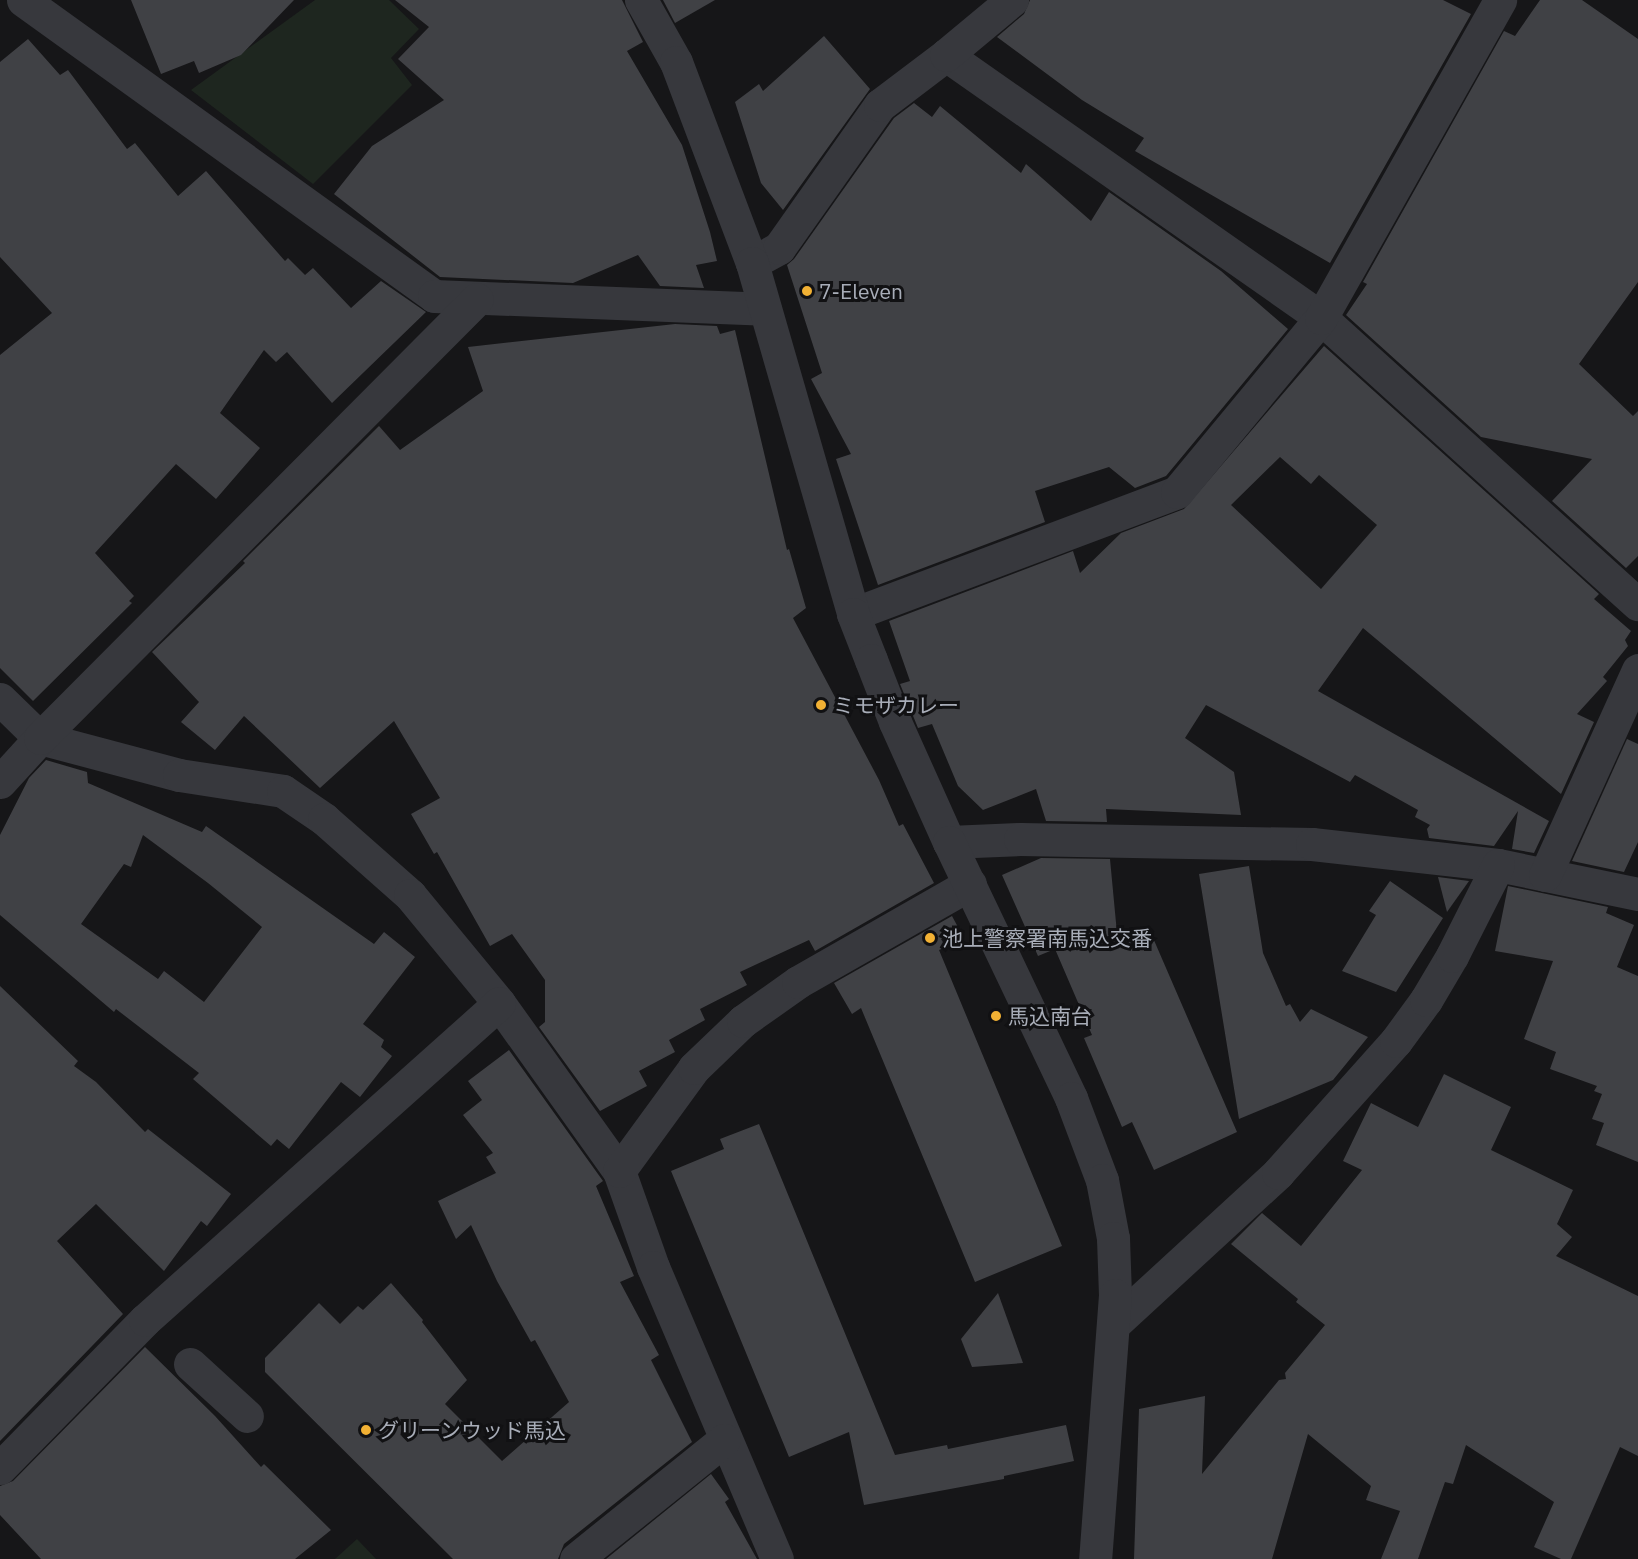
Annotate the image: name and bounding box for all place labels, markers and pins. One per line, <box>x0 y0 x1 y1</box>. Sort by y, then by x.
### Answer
place label: 7-Eleven <box>819 278 903 304</box>
marker: 7-Eleven <box>800 284 814 298</box>
place label: ミモザカレー <box>833 692 959 718</box>
marker: ミモザカレー <box>814 698 828 712</box>
place label: 池上警察署南馬込交番 <box>942 925 1152 951</box>
marker: 池上警察署南馬込交番 <box>923 931 937 945</box>
place label: 馬込南台 <box>1008 1003 1092 1029</box>
marker: 馬込南台 <box>989 1009 1003 1023</box>
place label: グリーンウッド馬込 <box>378 1417 567 1443</box>
marker: グリーンウッド馬込 <box>359 1423 373 1437</box>

